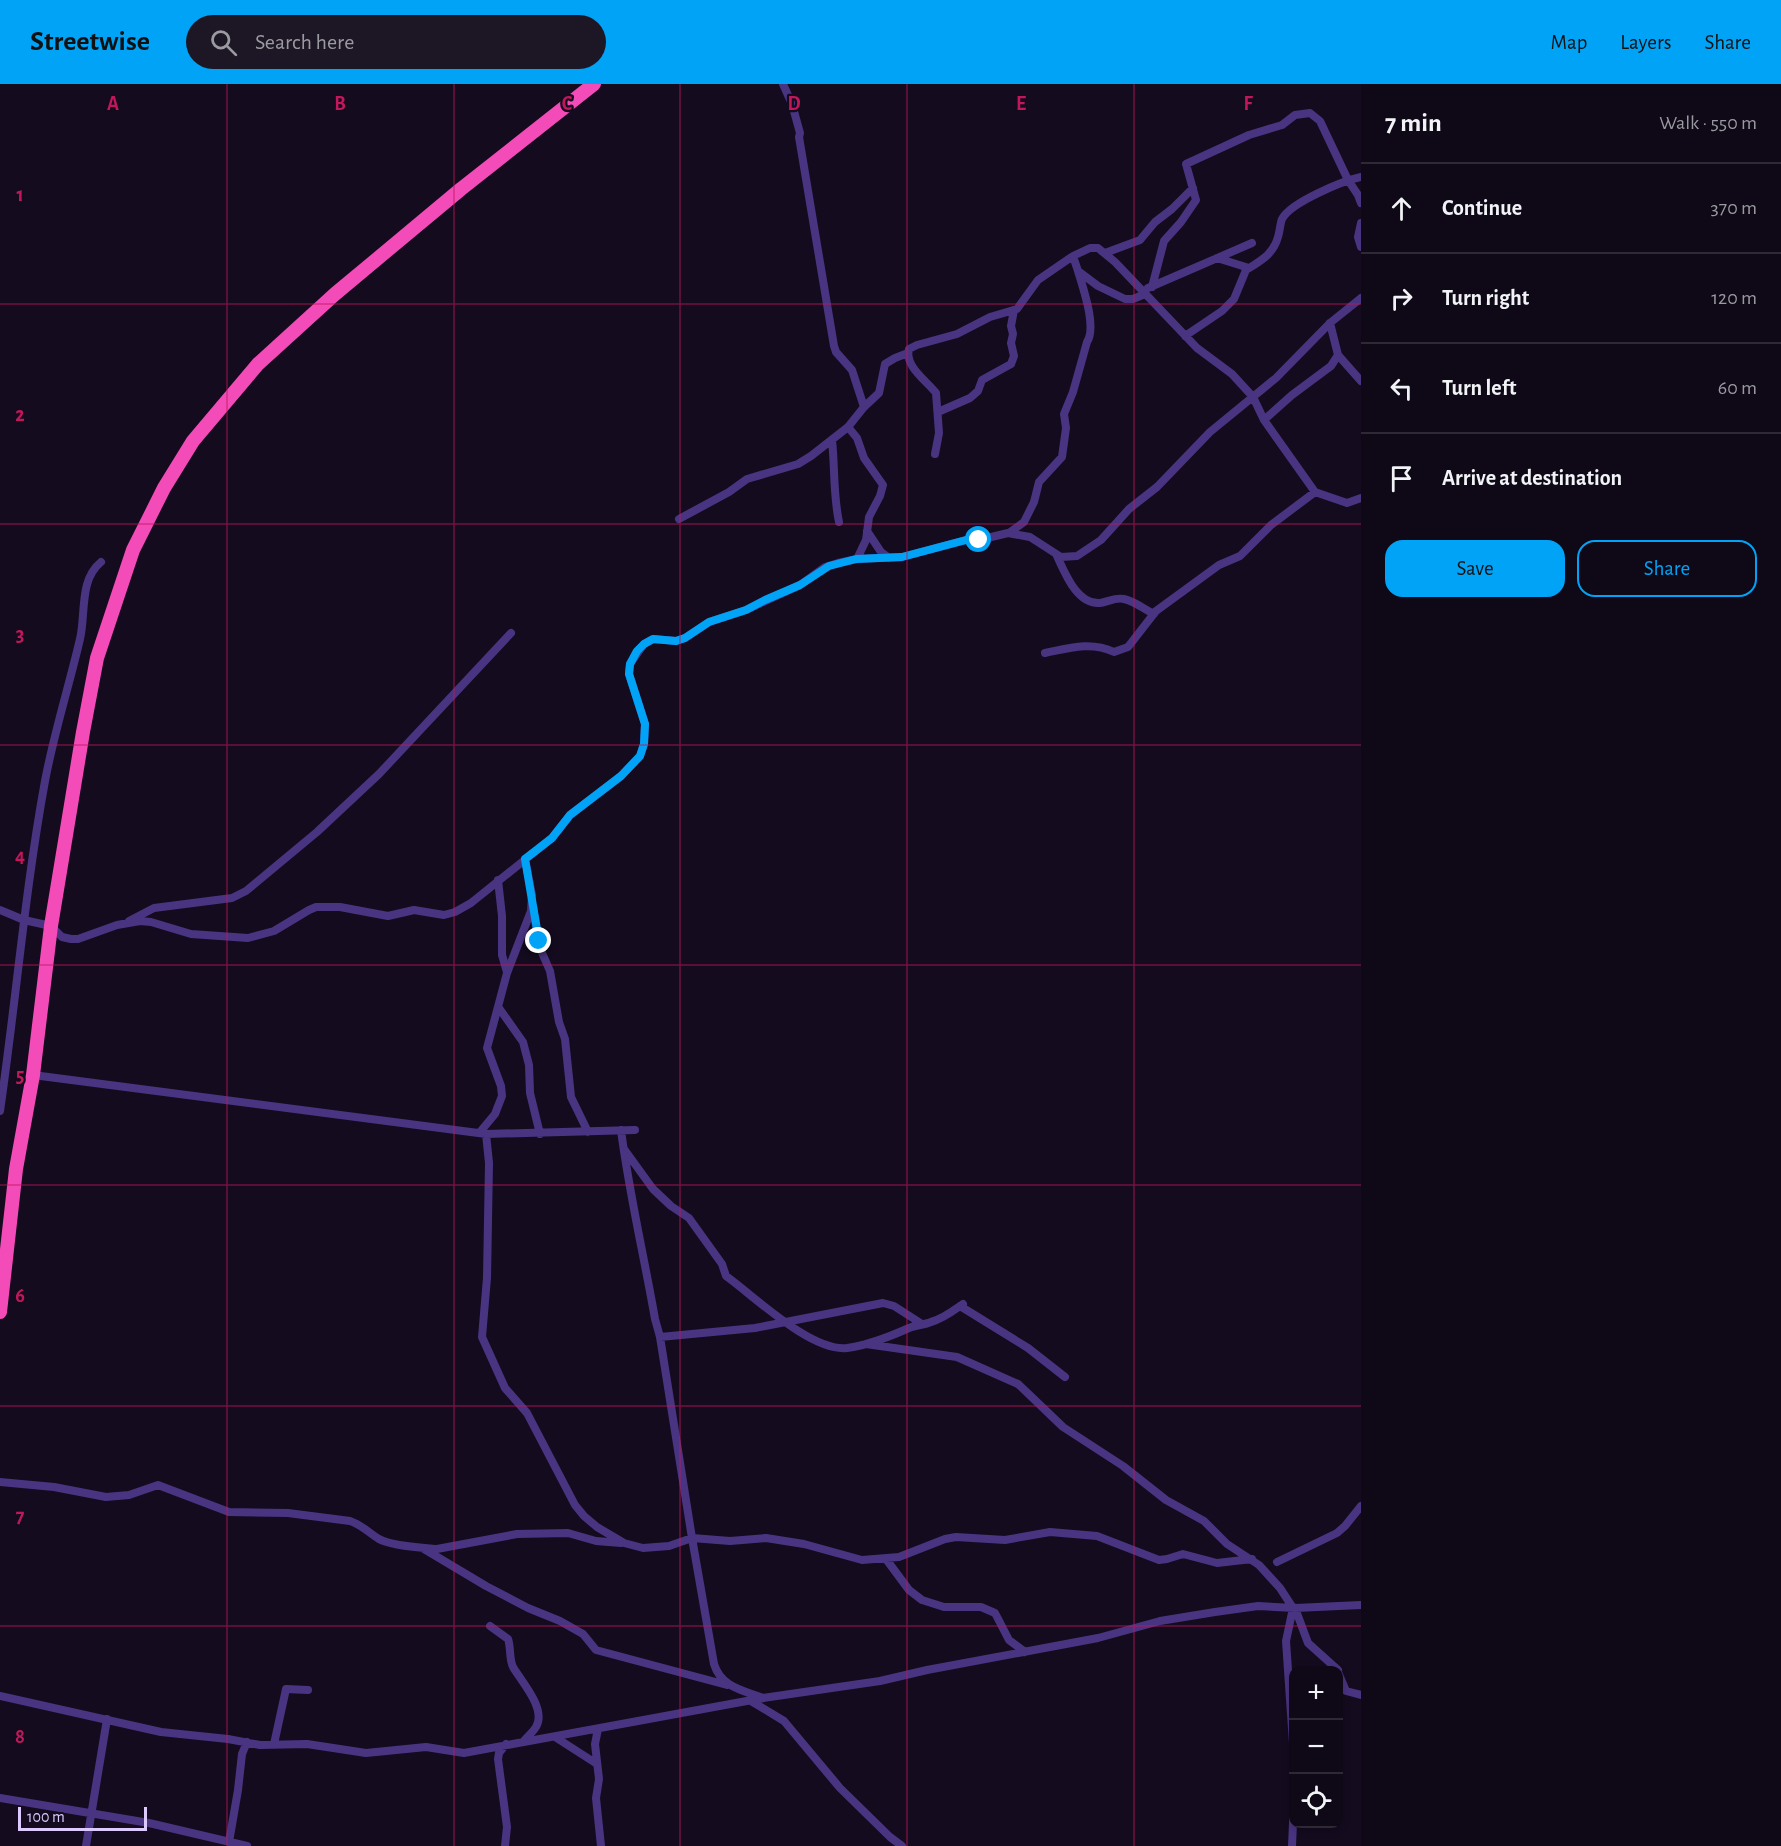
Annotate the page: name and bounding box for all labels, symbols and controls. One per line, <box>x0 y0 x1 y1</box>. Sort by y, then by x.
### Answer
search box <box>186 15 606 69</box>
icon: search <box>207 26 240 59</box>
text: Streetwise <box>30 28 150 56</box>
text: Search here <box>255 31 354 53</box>
text: Map <box>1551 32 1587 53</box>
text: Layers <box>1620 32 1671 53</box>
text: Share <box>1704 32 1751 53</box>
text: A <box>107 94 119 114</box>
text: B <box>334 94 346 114</box>
text: C <box>562 94 573 114</box>
text: D <box>787 94 801 114</box>
text: E <box>1016 94 1026 114</box>
text: F <box>1243 94 1253 114</box>
text: 7 min <box>1385 110 1442 136</box>
text: Walk · 550 m <box>1659 113 1757 133</box>
text: 1 <box>16 185 24 205</box>
icon: ahead <box>1385 192 1418 225</box>
text: Continue <box>1442 197 1522 219</box>
text: 370 m <box>1711 198 1757 218</box>
icon: right <box>1385 282 1418 315</box>
text: Turn right <box>1442 287 1529 309</box>
text: 120 m <box>1711 288 1757 308</box>
icon: left <box>1385 372 1418 405</box>
text: Turn left <box>1442 377 1516 399</box>
text: 60 m <box>1718 378 1757 398</box>
text: 2 <box>15 405 25 425</box>
icon: arrive <box>1385 462 1418 495</box>
text: Arrive at destination <box>1442 467 1622 489</box>
route start <box>965 526 991 552</box>
button: Save <box>1385 540 1565 597</box>
button: Share <box>1577 540 1757 597</box>
text: 3 <box>16 625 24 645</box>
text: 4 <box>15 846 25 866</box>
route end <box>525 927 551 953</box>
text: 5 <box>16 1066 24 1086</box>
text: 6 <box>15 1286 25 1306</box>
text: 7 <box>16 1506 25 1526</box>
map controls <box>1289 1666 1343 1828</box>
button: + <box>1289 1666 1343 1720</box>
button: − <box>1289 1720 1343 1774</box>
text: 8 <box>15 1727 25 1747</box>
button: locate <box>1289 1774 1343 1828</box>
scale bar <box>18 1804 147 1832</box>
text: 100 m <box>27 1809 65 1825</box>

